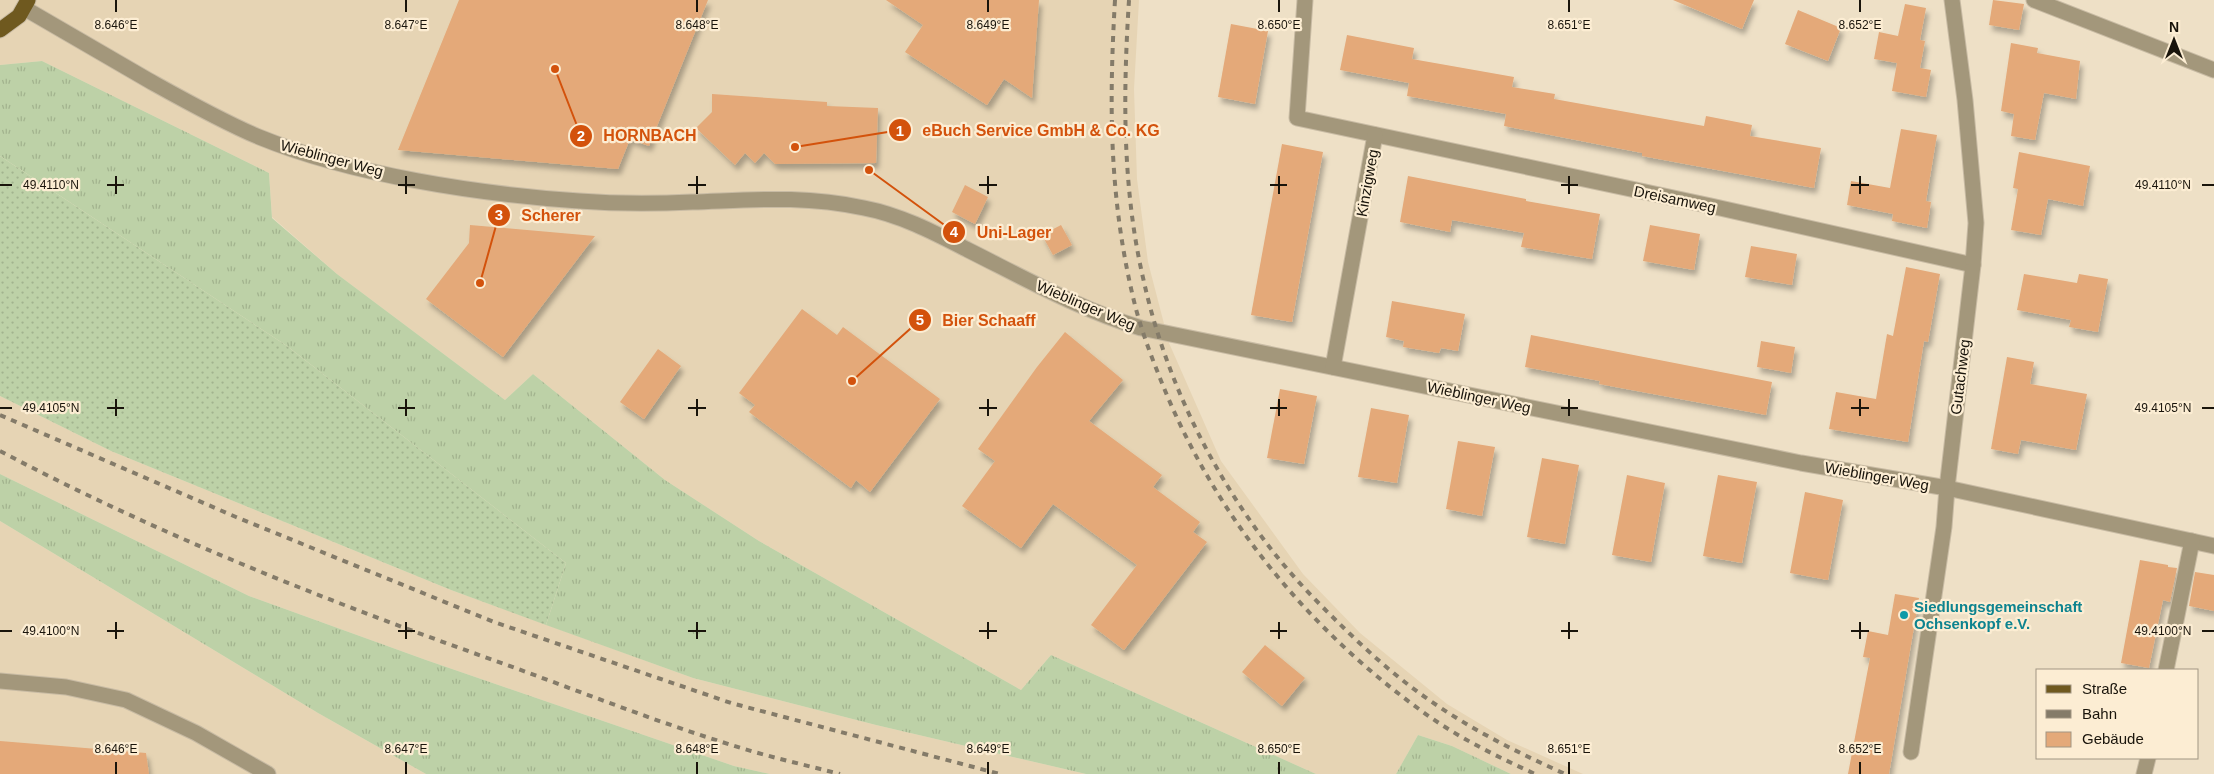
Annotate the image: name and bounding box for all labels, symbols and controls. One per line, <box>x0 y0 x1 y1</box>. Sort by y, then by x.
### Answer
north arrow <box>2149 15 2199 65</box>
text: 8.646°E <box>95 18 137 32</box>
text: 8.647°E <box>385 18 427 32</box>
text: 8.648°E <box>676 18 718 32</box>
text: 8.649°E <box>967 18 1009 32</box>
text: 8.650°E <box>1258 18 1300 32</box>
text: 8.651°E <box>1548 18 1590 32</box>
text: 8.652°E <box>1839 18 1881 32</box>
text: N <box>2169 19 2179 35</box>
callout: eBuch Service GmbH & Co. KG <box>888 115 1170 146</box>
callout: HORNBACH <box>569 120 707 151</box>
text: 1 <box>896 122 904 139</box>
text: eBuch Service GmbH & Co. KG <box>922 122 1160 139</box>
text: 2 <box>577 127 585 144</box>
text: HORNBACH <box>603 127 697 144</box>
street label: Wieblinger Weg <box>279 136 385 180</box>
street label: Kinzigweg <box>1353 148 1381 218</box>
text: 49.4110°N <box>23 178 79 192</box>
text: 49.4110°N <box>2135 178 2191 192</box>
street label: Dreisamweg <box>1632 182 1718 216</box>
callout: Scherer <box>486 199 591 230</box>
text: 3 <box>495 206 503 223</box>
text: Scherer <box>521 207 581 224</box>
callout: Uni-Lager <box>941 217 1061 248</box>
text: 4 <box>950 223 959 240</box>
text: Uni-Lager <box>977 224 1051 241</box>
street label: Wieblinger Weg <box>1034 277 1138 333</box>
callout: Bier Schaaff <box>908 305 1046 336</box>
text: 5 <box>916 311 924 328</box>
text: Bier Schaaff <box>942 312 1036 329</box>
street label: Gutachweg <box>1947 338 1973 416</box>
street label: Wieblinger Weg <box>1426 378 1532 416</box>
text: 49.4105°N <box>23 401 79 415</box>
text: 49.4105°N <box>2135 401 2191 415</box>
street label: Wieblinger Weg <box>1824 458 1930 494</box>
place label: Siedlungsgemeinschaft Ochsenkopf e.V. <box>1914 598 2082 632</box>
marker: Siedlungsgemeinschaft Ochsenkopf e.V. <box>1898 609 1910 621</box>
text: 49.4100°N <box>23 624 79 638</box>
text: 49.4100°N <box>2135 624 2191 638</box>
legend <box>2036 669 2199 759</box>
text: Straße <box>2082 680 2127 697</box>
text: Bahn <box>2082 705 2117 722</box>
text: Gebäude <box>2082 730 2144 747</box>
text: 8.646°E <box>95 742 137 756</box>
text: 8.647°E <box>385 742 427 756</box>
text: 8.648°E <box>676 742 718 756</box>
text: 8.649°E <box>967 742 1009 756</box>
text: 8.650°E <box>1258 742 1300 756</box>
text: 8.651°E <box>1548 742 1590 756</box>
text: 8.652°E <box>1839 742 1881 756</box>

